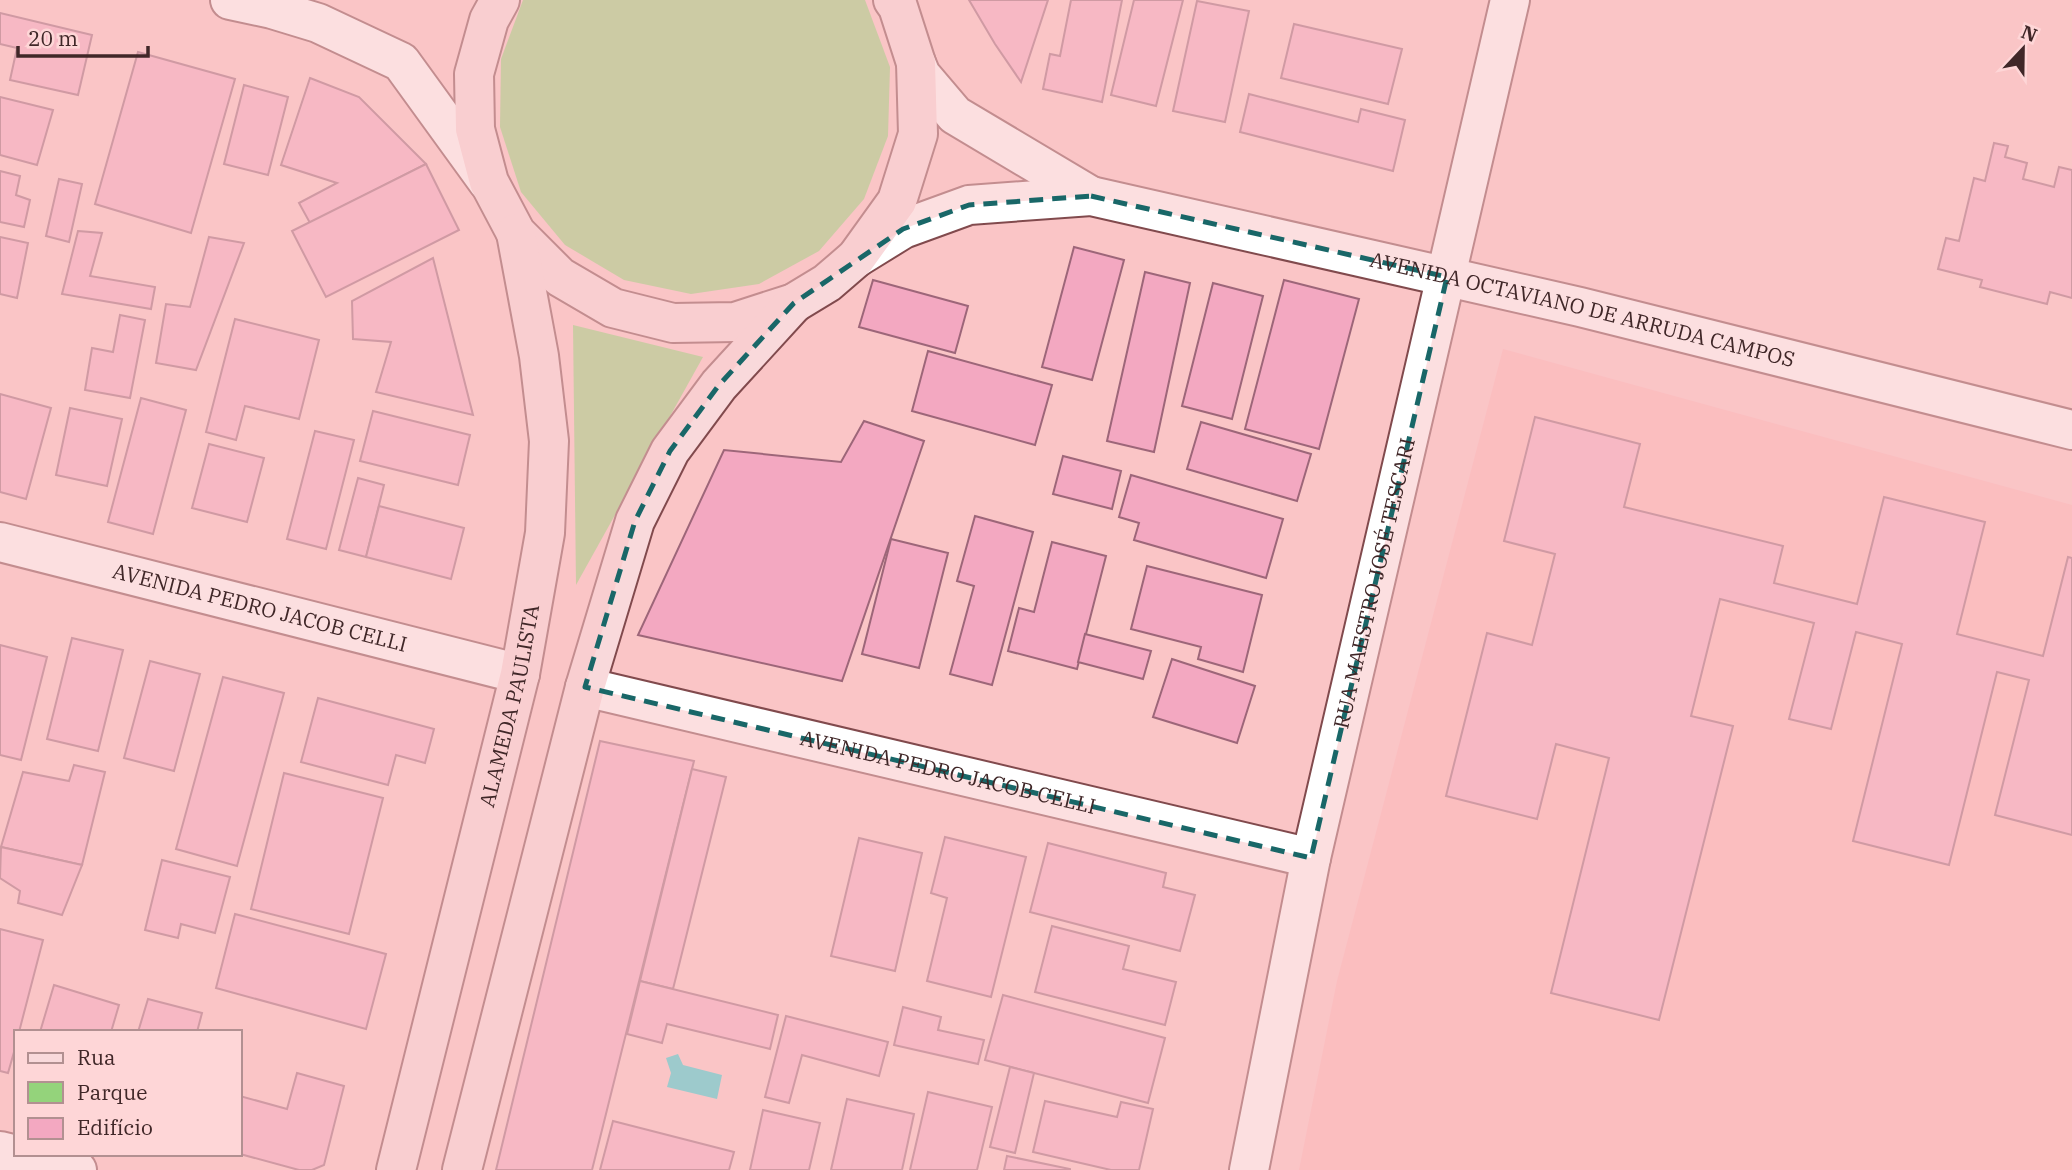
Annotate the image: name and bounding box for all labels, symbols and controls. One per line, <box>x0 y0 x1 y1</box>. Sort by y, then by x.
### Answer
scale bar <box>18 14 147 58</box>
north arrow <box>1988 14 2058 84</box>
text: N <box>2018 19 2041 47</box>
text: 20 m <box>28 24 78 52</box>
street label: AVENIDA OCTAVIANO DE ARRUDA CAMPOS <box>1367 245 1798 373</box>
street label: RUA MAESTRO JOSÉ TESCARI <box>1326 435 1421 731</box>
street label: AVENIDA PEDRO JACOB CELLI <box>110 556 410 658</box>
street label: ALAMEDA PAULISTA <box>472 602 545 810</box>
street label: AVENIDA PEDRO JACOB CELLI <box>798 723 1099 820</box>
legend <box>14 1030 242 1156</box>
text: Rua <box>77 1043 115 1071</box>
text: Parque <box>77 1078 147 1106</box>
text: Edifício <box>77 1113 153 1141</box>

